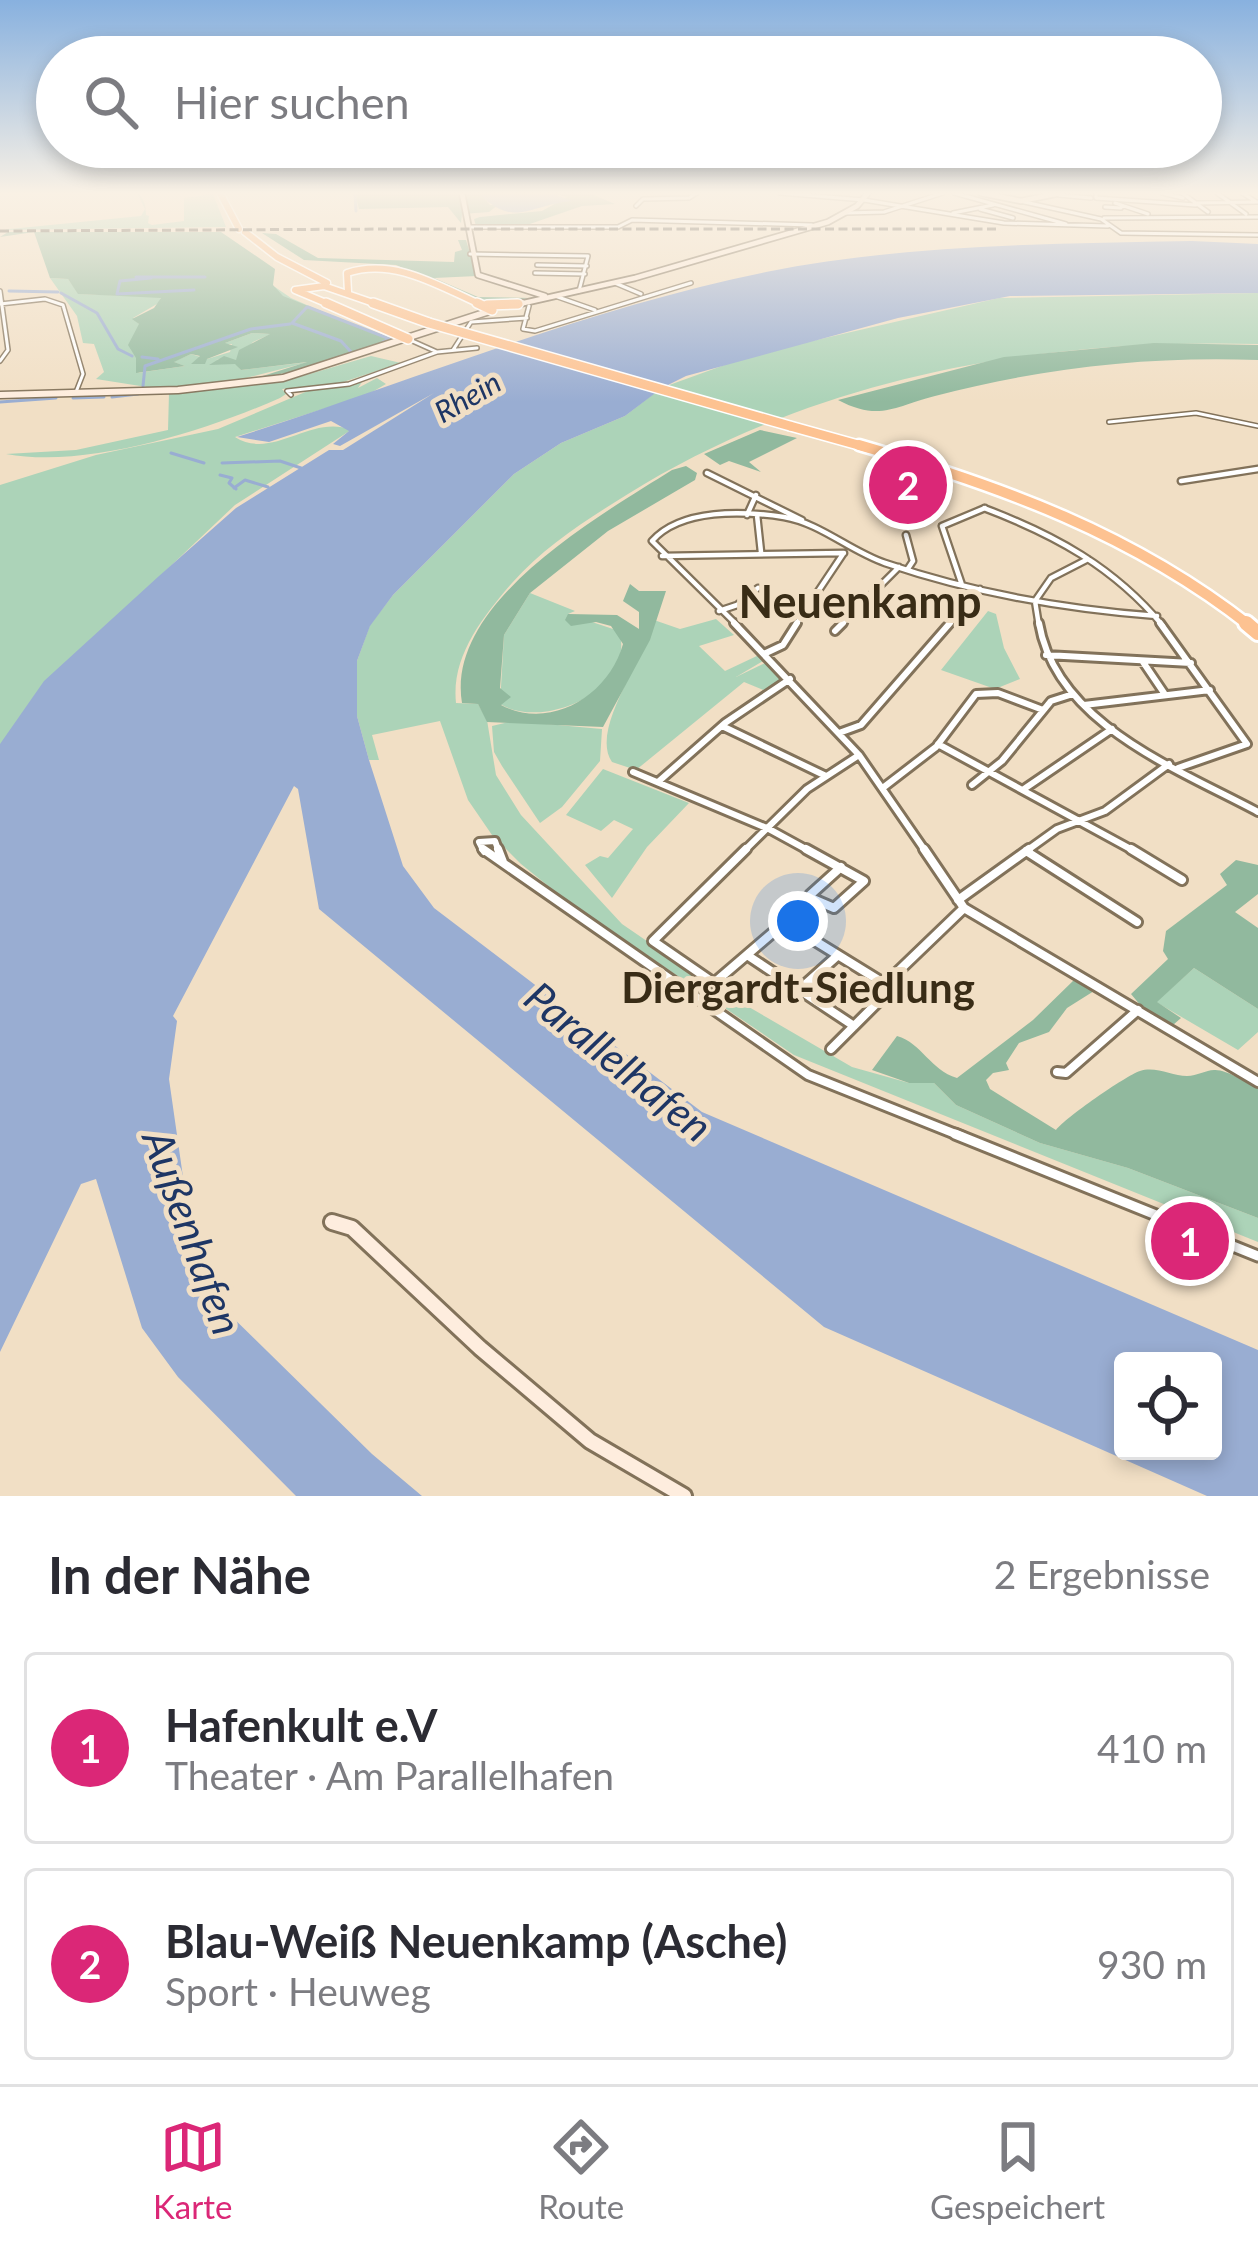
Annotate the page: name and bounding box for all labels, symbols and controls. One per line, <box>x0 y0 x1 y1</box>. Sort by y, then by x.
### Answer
search box <box>36 36 1222 168</box>
icon: search <box>78 69 144 135</box>
text: Hier suchen <box>174 75 410 129</box>
water label: Rhein <box>428 363 506 429</box>
pin: 2 <box>869 440 947 530</box>
district label: Neuenkamp <box>739 574 981 628</box>
your location <box>768 891 828 951</box>
district label: Diergardt-Siedlung <box>621 962 975 1012</box>
water label: Parallelhafen <box>516 971 722 1151</box>
water label: Außenhafen <box>132 1121 253 1341</box>
pin: 1 <box>1151 1196 1229 1286</box>
map controls <box>1114 1352 1222 1460</box>
button: locate <box>1114 1352 1222 1460</box>
text: In der Nähe <box>48 1544 311 1605</box>
text: 2 Ergebnisse <box>994 1551 1210 1597</box>
text: Hafenkult e.V <box>165 1698 438 1752</box>
text: 1 <box>79 1725 101 1771</box>
text: 410 m <box>1097 1725 1207 1771</box>
text: Theater · Am Parallelhafen <box>165 1752 614 1798</box>
text: Blau-Weiß Neuenkamp (Asche) <box>165 1914 787 1968</box>
text: 2 <box>79 1941 101 1987</box>
text: 930 m <box>1097 1941 1207 1987</box>
text: Sport · Heuweg <box>165 1968 431 2014</box>
tab: Karte <box>153 2114 232 2226</box>
tab: Route <box>538 2114 624 2226</box>
tab: Gespeichert <box>930 2114 1105 2226</box>

